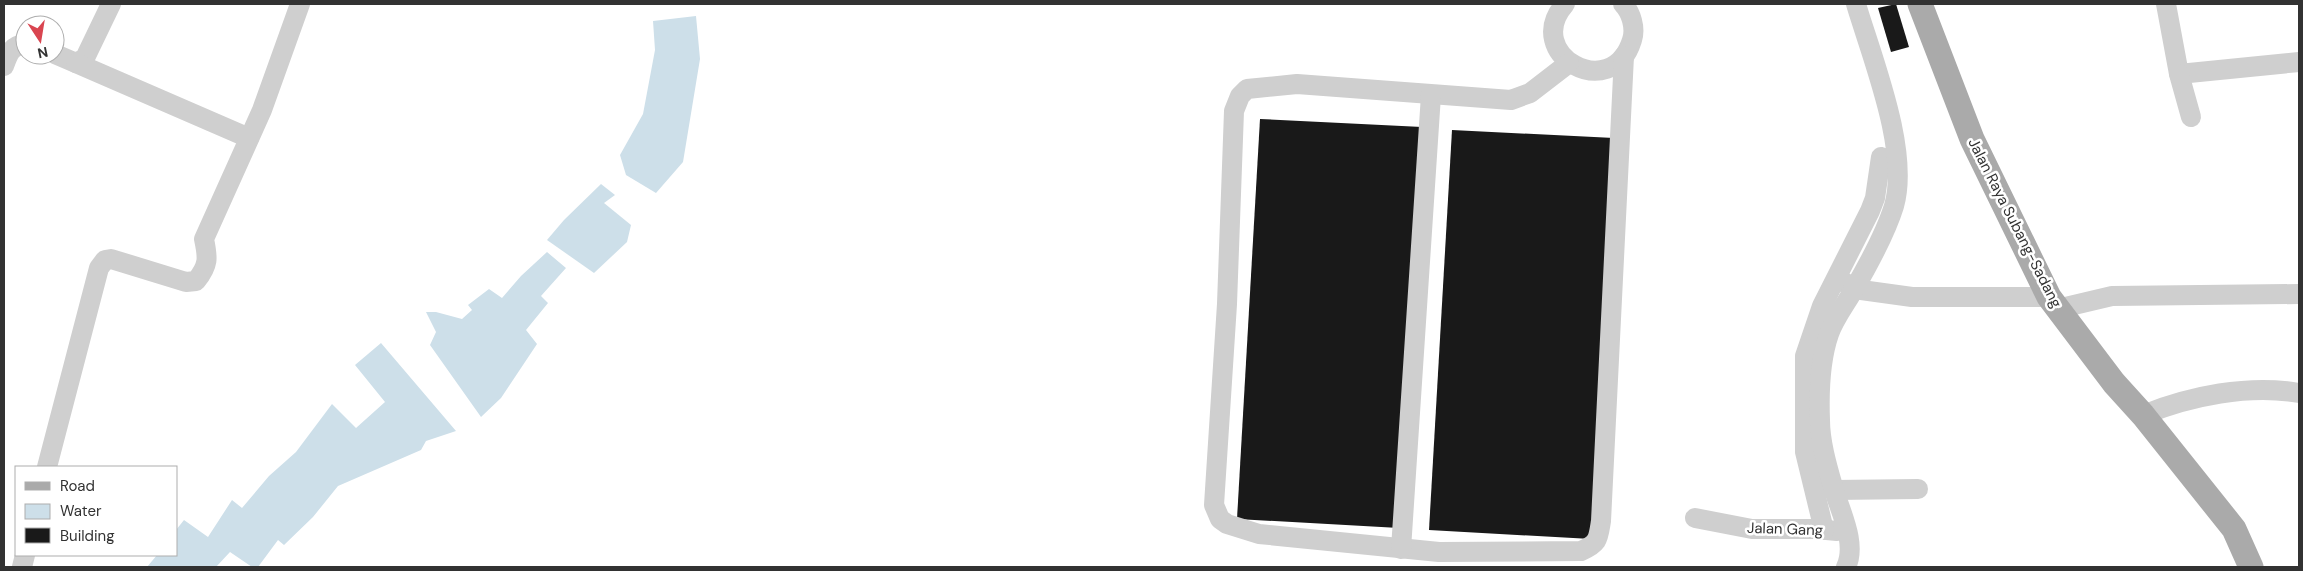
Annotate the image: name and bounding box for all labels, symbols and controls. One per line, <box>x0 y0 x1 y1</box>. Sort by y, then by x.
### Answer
north arrow <box>15 15 65 65</box>
text: N <box>36 43 50 63</box>
street label: Jalan Raya Subang-Sadang <box>1963 135 2067 311</box>
legend <box>15 466 178 556</box>
text: Road <box>60 476 95 496</box>
text: Water <box>60 501 102 521</box>
street label: Jalan Gang <box>1747 518 1823 540</box>
text: Building <box>60 526 115 546</box>

